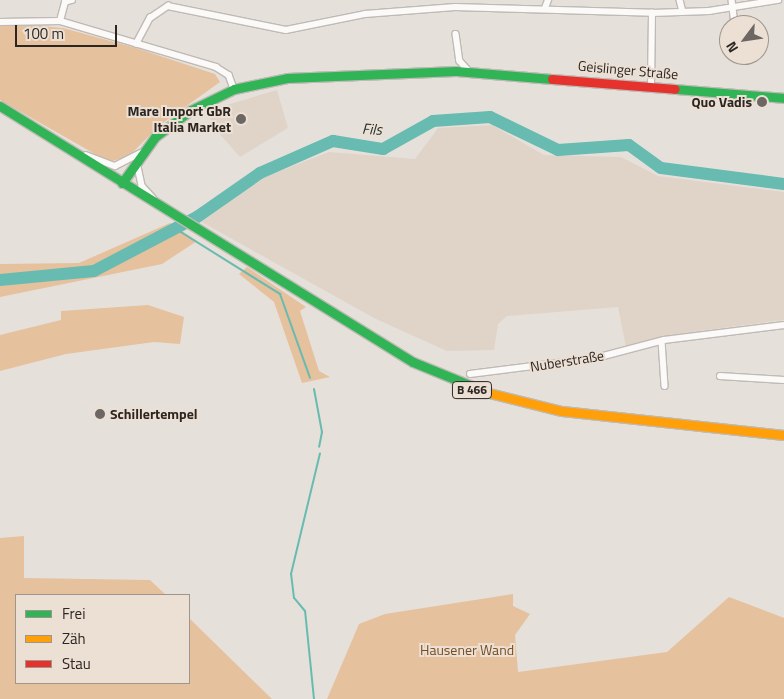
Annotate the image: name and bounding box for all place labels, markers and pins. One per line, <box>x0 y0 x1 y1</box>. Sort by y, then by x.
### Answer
place label: Quo Vadis <box>691 94 752 110</box>
marker: Quo Vadis <box>756 96 768 108</box>
place label: Mare Import GbR Italia Market <box>127 103 231 136</box>
marker: Mare Import GbR Italia Market <box>235 113 247 125</box>
place label: Schillertempel <box>110 406 198 422</box>
marker: Schillertempel <box>94 408 106 420</box>

